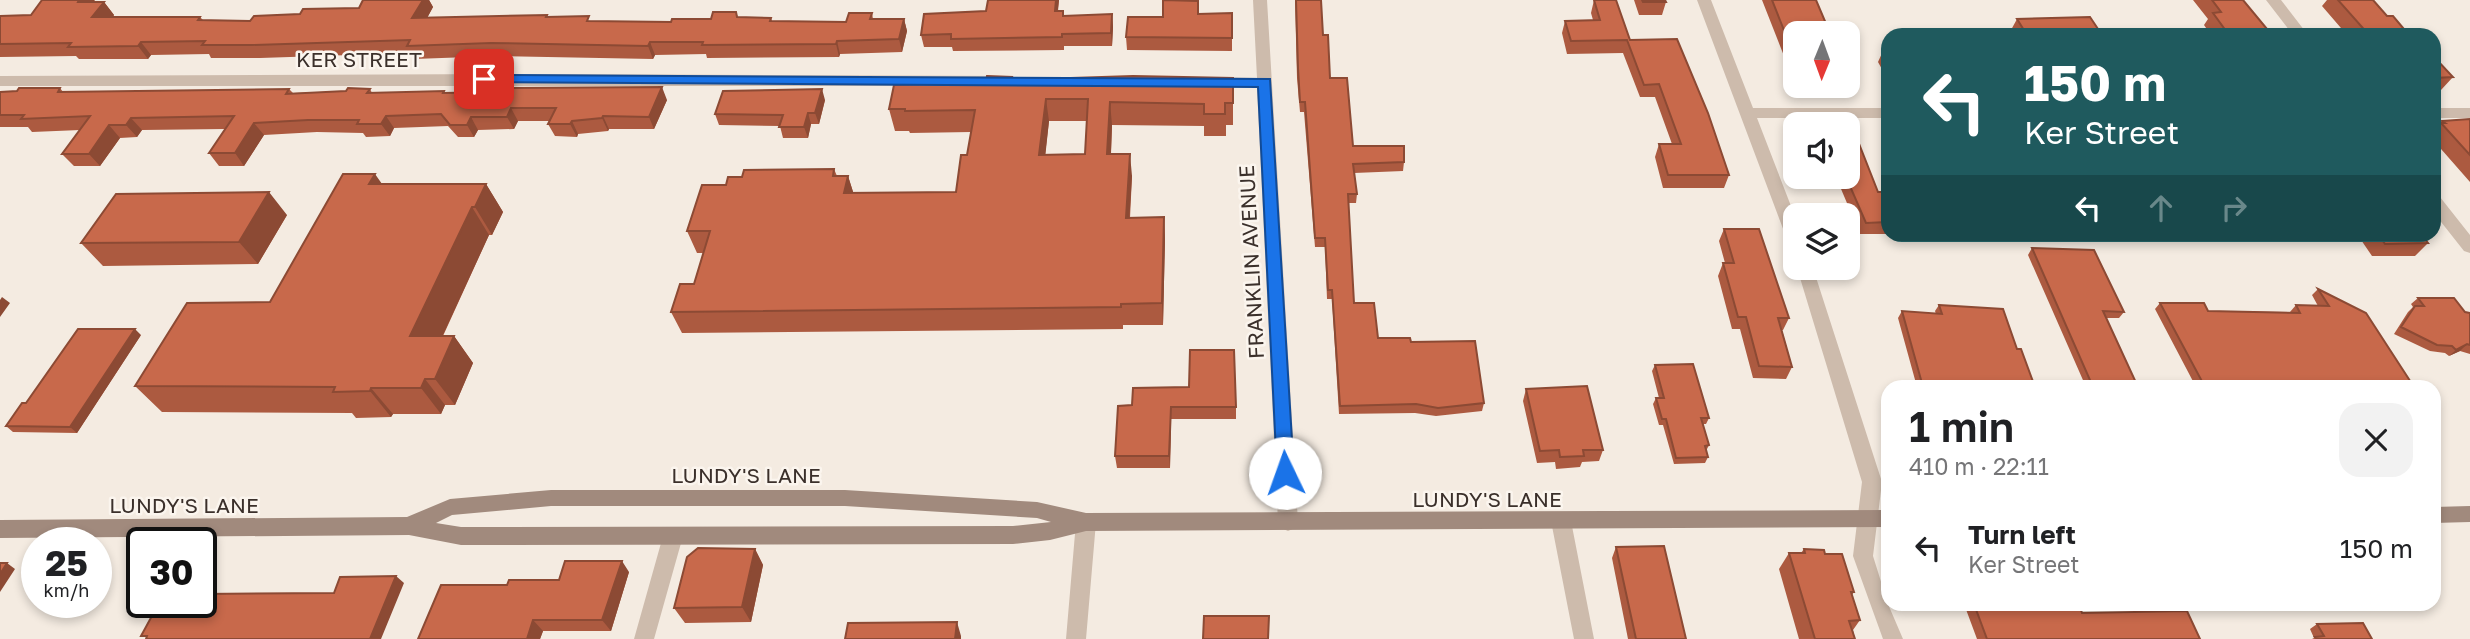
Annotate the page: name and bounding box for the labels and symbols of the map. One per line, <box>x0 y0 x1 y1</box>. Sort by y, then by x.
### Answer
north arrow <box>1783 21 1860 98</box>
street label: KER STREET <box>296 46 422 72</box>
pin <box>454 49 514 109</box>
street label: FRANKLIN AVENUE <box>1233 164 1269 360</box>
position arrow <box>1248 436 1322 510</box>
street label: LUNDY'S LANE <box>671 462 821 488</box>
street label: LUNDY'S LANE <box>1412 486 1562 512</box>
street label: LUNDY'S LANE <box>109 492 259 518</box>
speed limit sign: 30 <box>126 527 217 618</box>

